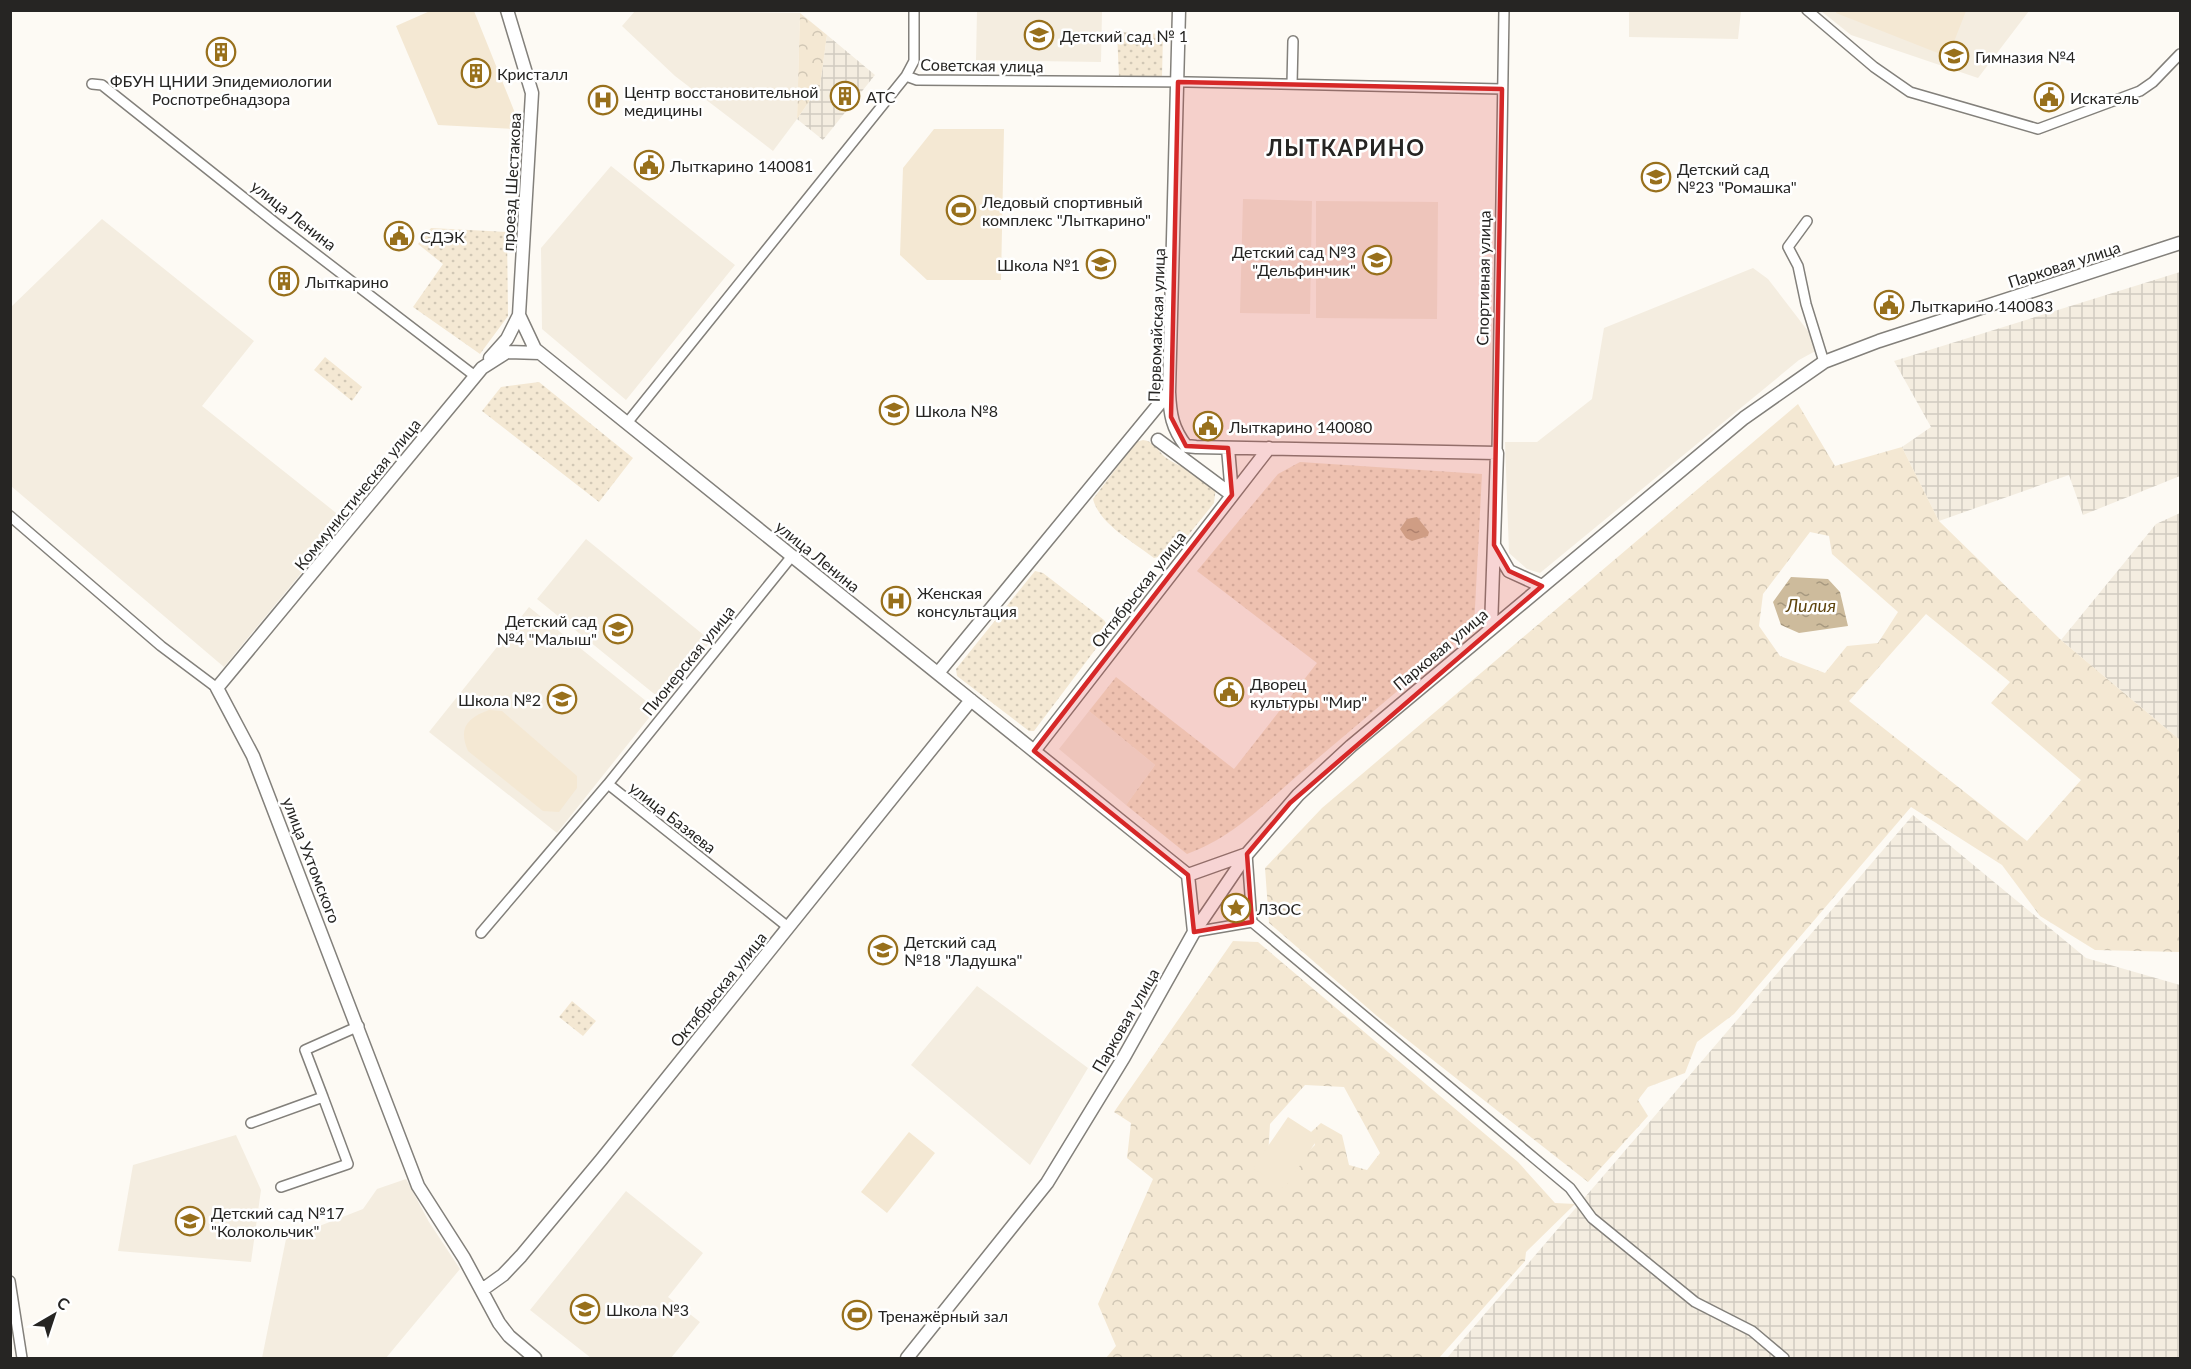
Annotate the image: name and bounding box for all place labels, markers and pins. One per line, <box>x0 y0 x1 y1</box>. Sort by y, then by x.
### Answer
school or university icon: Детский сад № 1 <box>1023 19 1055 51</box>
place label: Детский сад № 1 <box>1060 26 1188 45</box>
building icon: ФБУН ЦНИИ Эпидемиологии Роспотребнадзора <box>205 36 237 68</box>
school or university icon: Гимназия №4 <box>1938 40 1970 72</box>
place label: Гимназия №4 <box>1975 47 2075 66</box>
building icon: Кристалл <box>460 57 492 89</box>
place label: Кристалл <box>497 64 568 83</box>
place label: ФБУН ЦНИИ Эпидемиологии Роспотребнадзора <box>110 71 332 108</box>
building icon: АТС <box>829 80 861 112</box>
public building icon: Искатель <box>2033 81 2065 113</box>
place label: Центр восстановительной медицины <box>624 82 818 119</box>
hospital icon: Центр восстановительной медицины <box>587 84 619 116</box>
place label: АТС <box>866 87 896 106</box>
place label: Искатель <box>2070 88 2139 107</box>
public building icon: Лыткарино 140081 <box>633 149 665 181</box>
place label: Лыткарино 140081 <box>669 156 813 175</box>
place label: Детский сад №23 "Ромашка" <box>1677 159 1797 196</box>
school or university icon: Детский сад №23 "Ромашка" <box>1640 161 1672 193</box>
place label: Ледовый спортивный комплекс "Лыткарино" <box>981 192 1151 229</box>
sports icon: Ледовый спортивный комплекс "Лыткарино" <box>945 194 977 226</box>
public building icon: СДЭК <box>383 220 415 252</box>
place label: СДЭК <box>420 227 465 246</box>
place label: Детский сад №3 "Дельфинчик" <box>1232 242 1356 279</box>
school or university icon: Детский сад №3 "Дельфинчик" <box>1361 244 1393 276</box>
school or university icon: Школа №1 <box>1085 248 1117 280</box>
place label: Школа №1 <box>997 255 1080 274</box>
building icon: Лыткарино <box>268 265 300 297</box>
place label: Лыткарино <box>304 272 389 291</box>
public building icon: Лыткарино 140083 <box>1873 289 1905 321</box>
place label: Лыткарино 140083 <box>1909 296 2053 315</box>
school or university icon: Школа №8 <box>878 394 910 426</box>
place label: Школа №8 <box>915 401 998 420</box>
public building icon: Лыткарино 140080 <box>1192 410 1224 442</box>
place label: Лыткарино 140080 <box>1228 417 1372 436</box>
place label: Женская консультация <box>917 583 1017 620</box>
hospital icon: Женская консультация <box>880 585 912 617</box>
place label: Детский сад №4 "Малыш" <box>497 611 597 648</box>
school or university icon: Детский сад №4 "Малыш" <box>602 613 634 645</box>
place label: Дворец культуры "Мир" <box>1250 674 1367 711</box>
public building icon: Дворец культуры "Мир" <box>1213 676 1245 708</box>
school or university icon: Школа №2 <box>546 683 578 715</box>
place label: Школа №2 <box>458 690 541 709</box>
place icon: ЛЗОС <box>1220 892 1252 924</box>
place label: ЛЗОС <box>1256 899 1302 918</box>
place label: Детский сад №18 "Ладушка" <box>904 932 1022 969</box>
school or university icon: Детский сад №18 "Ладушка" <box>867 934 899 966</box>
place label: Детский сад №17 "Колокольчик" <box>211 1203 344 1240</box>
school or university icon: Детский сад №17 "Колокольчик" <box>174 1205 206 1237</box>
school or university icon: Школа №3 <box>569 1293 601 1325</box>
sports icon: Тренажёрный зал <box>841 1299 873 1331</box>
place label: Школа №3 <box>606 1300 689 1319</box>
place label: Тренажёрный зал <box>878 1306 1008 1325</box>

